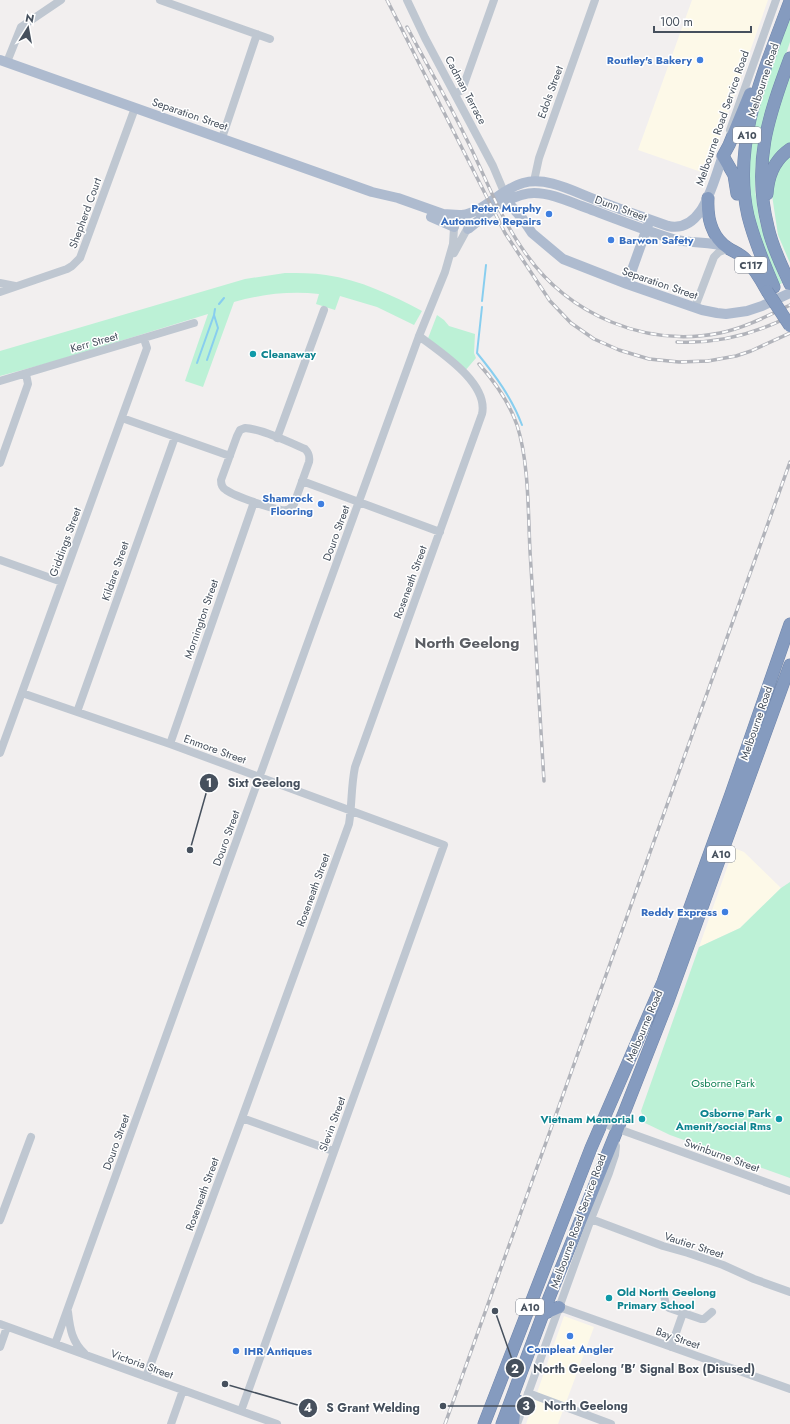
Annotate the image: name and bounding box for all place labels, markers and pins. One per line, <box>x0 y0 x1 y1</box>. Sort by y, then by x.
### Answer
place label: Routley's Bakery <box>607 52 692 68</box>
marker: Routley's Bakery <box>695 55 705 65</box>
place label: Peter Murphy Automotive Repairs <box>440 200 541 229</box>
marker: Peter Murphy Automotive Repairs <box>544 209 554 219</box>
place label: Barwon Safety <box>619 232 694 248</box>
marker: Barwon Safety <box>606 235 616 245</box>
place label: Cleanaway <box>261 346 316 362</box>
marker: Cleanaway <box>248 349 258 359</box>
place label: Shamrock Flooring <box>262 490 314 519</box>
marker: Shamrock Flooring <box>316 499 326 509</box>
callout: Sixt Geelong <box>199 771 308 795</box>
place label: Reddy Express <box>641 904 717 920</box>
marker: Reddy Express <box>720 907 730 917</box>
place label: Osborne Park Amenit/social Rms <box>675 1105 772 1134</box>
place label: Vietnam Memorial <box>539 1111 634 1127</box>
marker: Vietnam Memorial <box>637 1114 647 1124</box>
marker: Osborne Park Amenit/social Rms <box>774 1114 784 1124</box>
place label: Old North Geelong Primary School <box>617 1284 716 1313</box>
marker: Old North Geelong Primary School <box>604 1293 614 1303</box>
marker: Compleat Angler <box>565 1331 575 1341</box>
place label: Compleat Angler <box>527 1341 614 1357</box>
place label: IHR Antiques <box>244 1343 312 1359</box>
marker: IHR Antiques <box>231 1346 241 1356</box>
callout: North Geelong 'B' Signal Box (Disused) <box>505 1356 763 1380</box>
callout: North Geelong <box>516 1394 636 1418</box>
callout: S Grant Welding <box>298 1396 427 1420</box>

